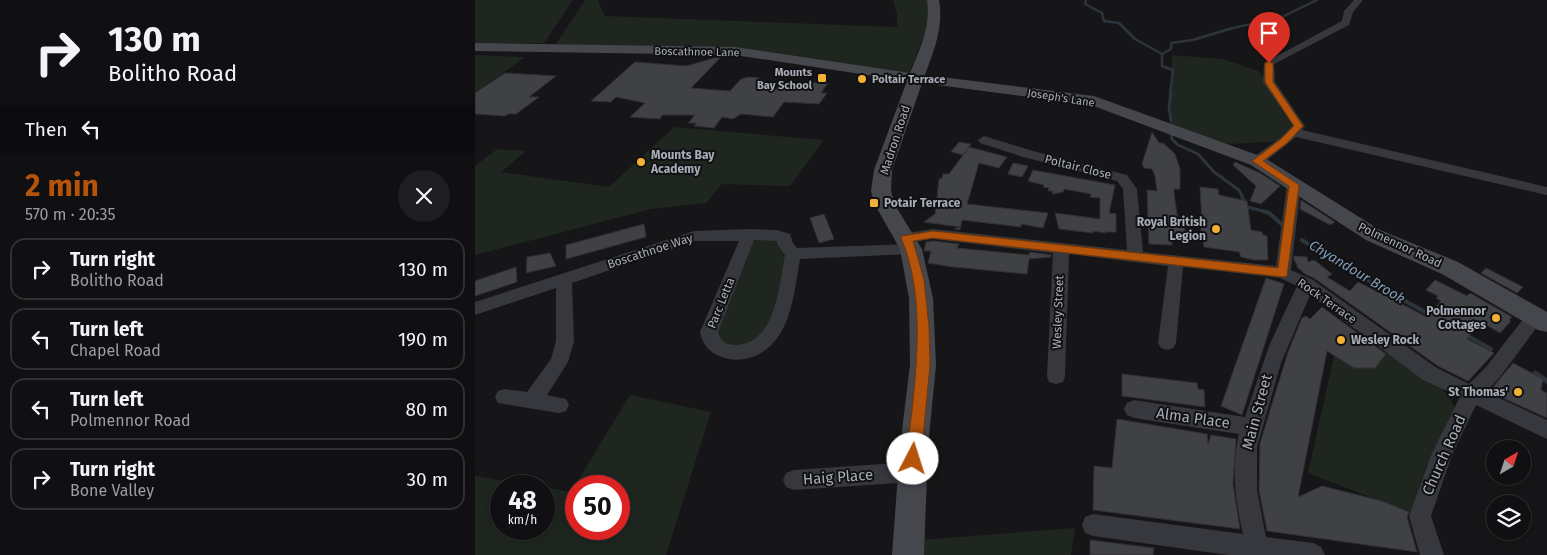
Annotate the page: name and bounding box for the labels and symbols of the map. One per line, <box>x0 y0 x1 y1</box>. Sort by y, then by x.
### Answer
pin <box>1248 12 1290 63</box>
street label: Boscathnoe Lane <box>654 45 740 59</box>
place label: Mounts Bay School <box>757 66 813 92</box>
marker: Mounts Bay School <box>816 72 828 84</box>
marker: Poltair Terrace <box>856 73 868 85</box>
place label: Poltair Terrace <box>872 73 945 86</box>
street label: Joseph's Lane <box>1026 86 1096 110</box>
street label: Madron Road <box>877 103 913 177</box>
place label: Mounts Bay Academy <box>650 148 715 176</box>
street label: Poltair Close <box>1043 152 1113 182</box>
marker: Mounts Bay Academy <box>635 156 647 168</box>
place label: Potair Terrace <box>884 196 961 210</box>
marker: Potair Terrace <box>868 197 880 209</box>
place label: Royal British Legion <box>1137 215 1206 243</box>
street label: Polmennor Road <box>1356 220 1444 270</box>
marker: Royal British Legion <box>1210 223 1222 235</box>
street label: Boscathnoe Way <box>606 231 695 271</box>
water label: Chyandour Brook <box>1306 237 1408 308</box>
street label: Wesley Street <box>1050 274 1066 349</box>
street label: Parc Letta <box>705 276 737 330</box>
street label: Rock Terrace <box>1295 276 1359 326</box>
place label: Polmennor Cottages <box>1426 304 1486 332</box>
marker: Polmennor Cottages <box>1490 312 1502 324</box>
place label: Wesley Rock <box>1351 333 1420 347</box>
marker: Wesley Rock <box>1335 334 1347 346</box>
street label: Main Street <box>1238 372 1276 452</box>
place label: St Thomas' <box>1448 385 1508 399</box>
marker: St Thomas' <box>1512 386 1524 398</box>
street label: Alma Place <box>1155 404 1231 432</box>
street label: Church Road <box>1418 412 1470 498</box>
position arrow <box>886 432 938 484</box>
north arrow <box>1486 440 1531 485</box>
street label: Haig Place <box>802 466 874 488</box>
speed limit sign: 50 <box>565 475 630 540</box>

